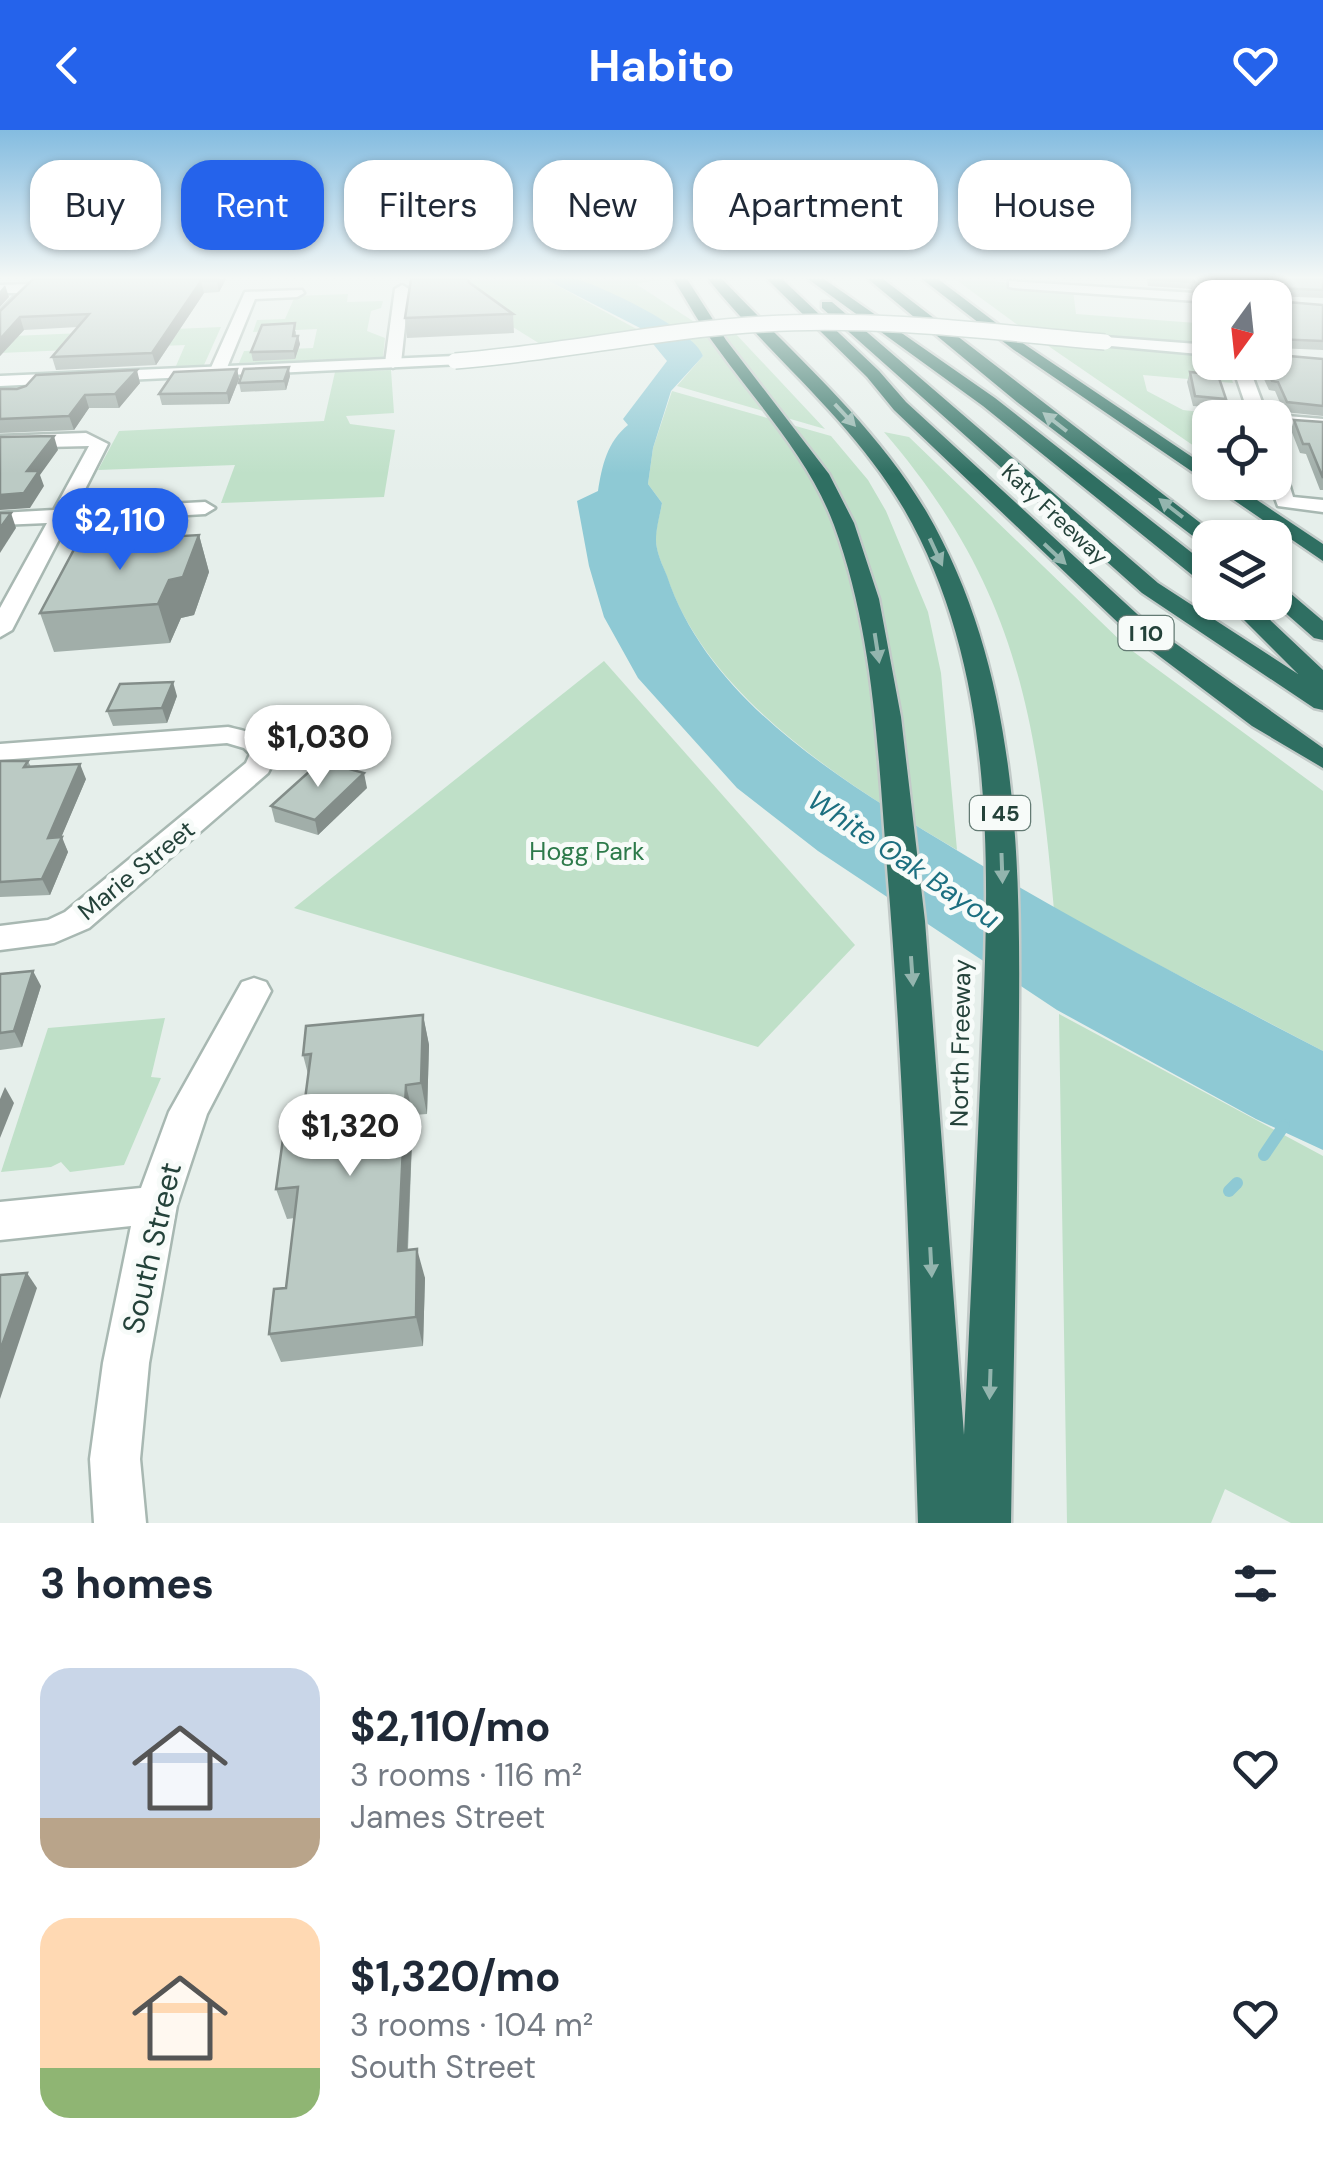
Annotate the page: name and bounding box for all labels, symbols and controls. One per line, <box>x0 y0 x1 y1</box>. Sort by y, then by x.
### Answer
text: Habito <box>588 36 735 95</box>
icon: back <box>40 38 95 93</box>
icon: heart <box>1228 38 1283 93</box>
chip: Buy <box>30 160 161 250</box>
chip: Rent <box>181 160 324 250</box>
chip: Filters <box>344 160 513 250</box>
chip: New <box>533 160 673 250</box>
chip: Apartment <box>693 160 938 250</box>
chip: House <box>958 160 1131 250</box>
north arrow <box>1192 280 1292 380</box>
map controls <box>1192 280 1292 620</box>
button: locate <box>1192 400 1292 500</box>
one-way arrow <box>833 403 856 427</box>
one-way arrow <box>1042 412 1068 433</box>
street label: Katy Freeway <box>995 458 1114 571</box>
pin: $2,110 <box>39 488 201 573</box>
one-way arrow <box>1158 498 1184 519</box>
text: $2,110 <box>74 499 166 541</box>
button: layers <box>1192 520 1292 620</box>
one-way arrow <box>927 538 944 567</box>
one-way arrow <box>1043 542 1067 565</box>
road number: I 10 <box>1118 616 1174 650</box>
one-way arrow <box>870 633 885 665</box>
pin: $1,030 <box>237 705 399 790</box>
text: $1,030 <box>266 716 370 758</box>
water label: White Oak Bayou <box>801 782 1007 937</box>
road number: I 45 <box>970 796 1030 830</box>
street label: Marie Street <box>71 813 202 928</box>
park label: Hogg Park <box>529 835 645 868</box>
one-way arrow <box>994 852 1010 884</box>
one-way arrow <box>904 956 920 988</box>
street label: North Freeway <box>943 959 978 1127</box>
pin: $1,320 <box>269 1094 431 1179</box>
text: $1,320 <box>300 1105 400 1147</box>
street label: South Street <box>113 1159 190 1337</box>
one-way arrow <box>923 1247 939 1279</box>
one-way arrow <box>981 1368 997 1400</box>
text: 3 homes <box>40 1556 214 1611</box>
icon: filters <box>1228 1556 1283 1611</box>
text: $2,110/mo <box>350 1699 551 1754</box>
icon: home <box>120 1708 240 1828</box>
icon: heart <box>1228 1741 1283 1796</box>
text: 3 rooms · 116 m² <box>350 1754 582 1796</box>
text: James Street <box>350 1796 545 1838</box>
text: $1,320/mo <box>350 1949 561 2004</box>
icon: home <box>120 1958 240 2078</box>
icon: heart <box>1228 1991 1283 2046</box>
text: 3 rooms · 104 m² <box>350 2004 593 2046</box>
text: South Street <box>350 2046 536 2088</box>

